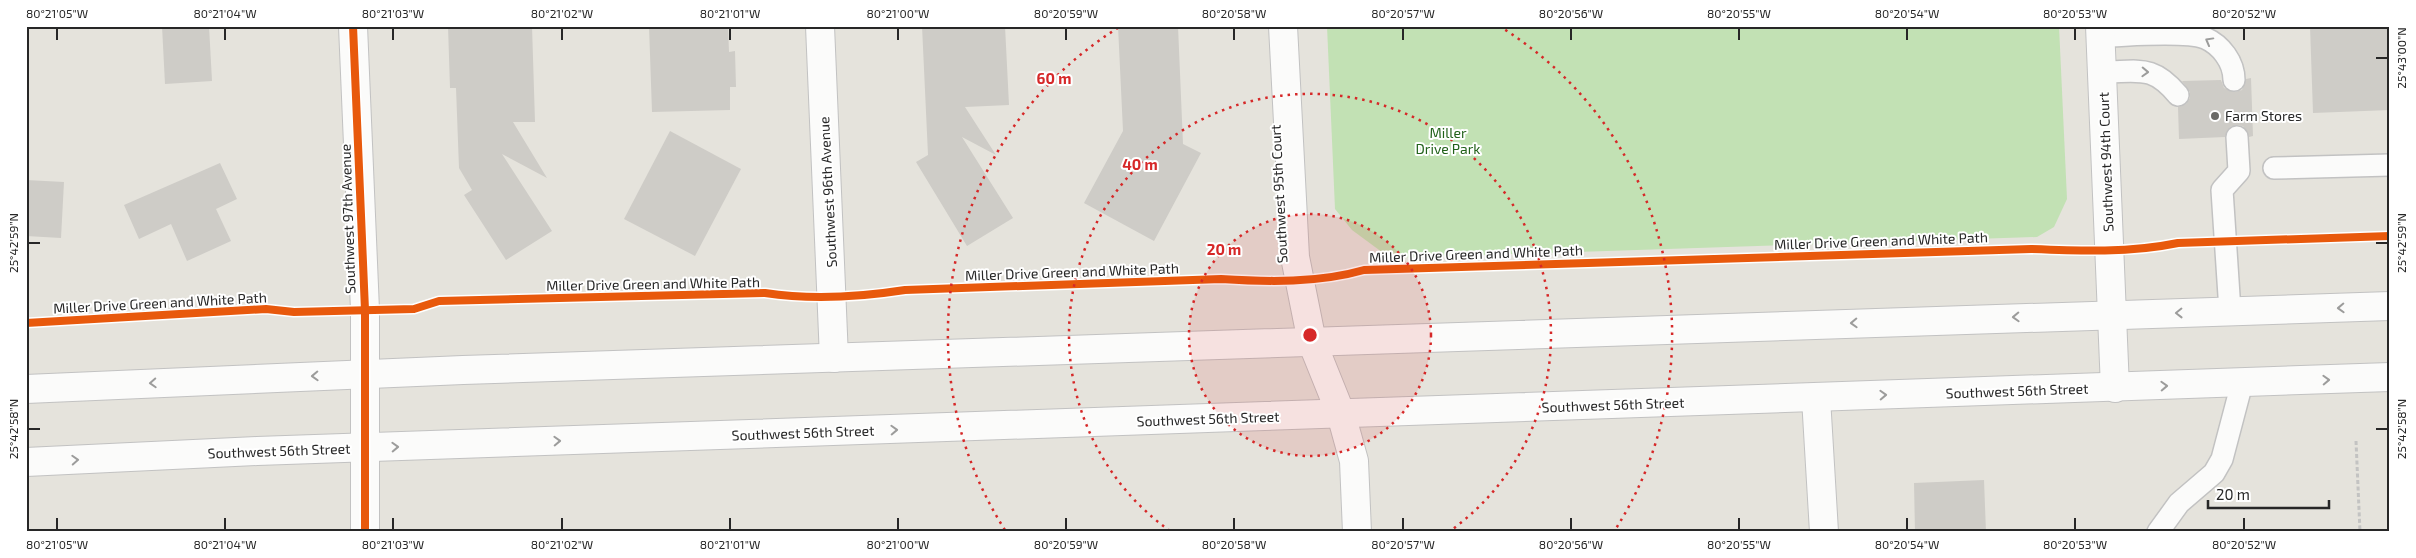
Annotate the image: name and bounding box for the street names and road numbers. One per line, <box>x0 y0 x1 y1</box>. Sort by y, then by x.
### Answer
street label: Southwest 94th Court <box>2095 92 2116 232</box>
street label: Southwest 96th Avenue <box>815 116 840 268</box>
street label: Southwest 95th Court <box>1266 124 1291 264</box>
street label: Southwest 97th Avenue <box>336 144 359 294</box>
street label: Miller Drive Green and White Path <box>1774 228 1988 253</box>
street label: Miller Drive Green and White Path <box>1369 241 1583 266</box>
street label: Miller Drive Green and White Path <box>965 259 1179 284</box>
street label: Miller Drive Green and White Path <box>546 273 760 294</box>
street label: Miller Drive Green and White Path <box>53 288 267 317</box>
street label: Southwest 56th Street <box>1945 380 2089 401</box>
street label: Southwest 56th Street <box>1541 394 1685 415</box>
street label: Southwest 56th Street <box>1136 408 1280 429</box>
street label: Southwest 56th Street <box>731 422 875 443</box>
street label: Southwest 56th Street <box>207 440 351 461</box>

